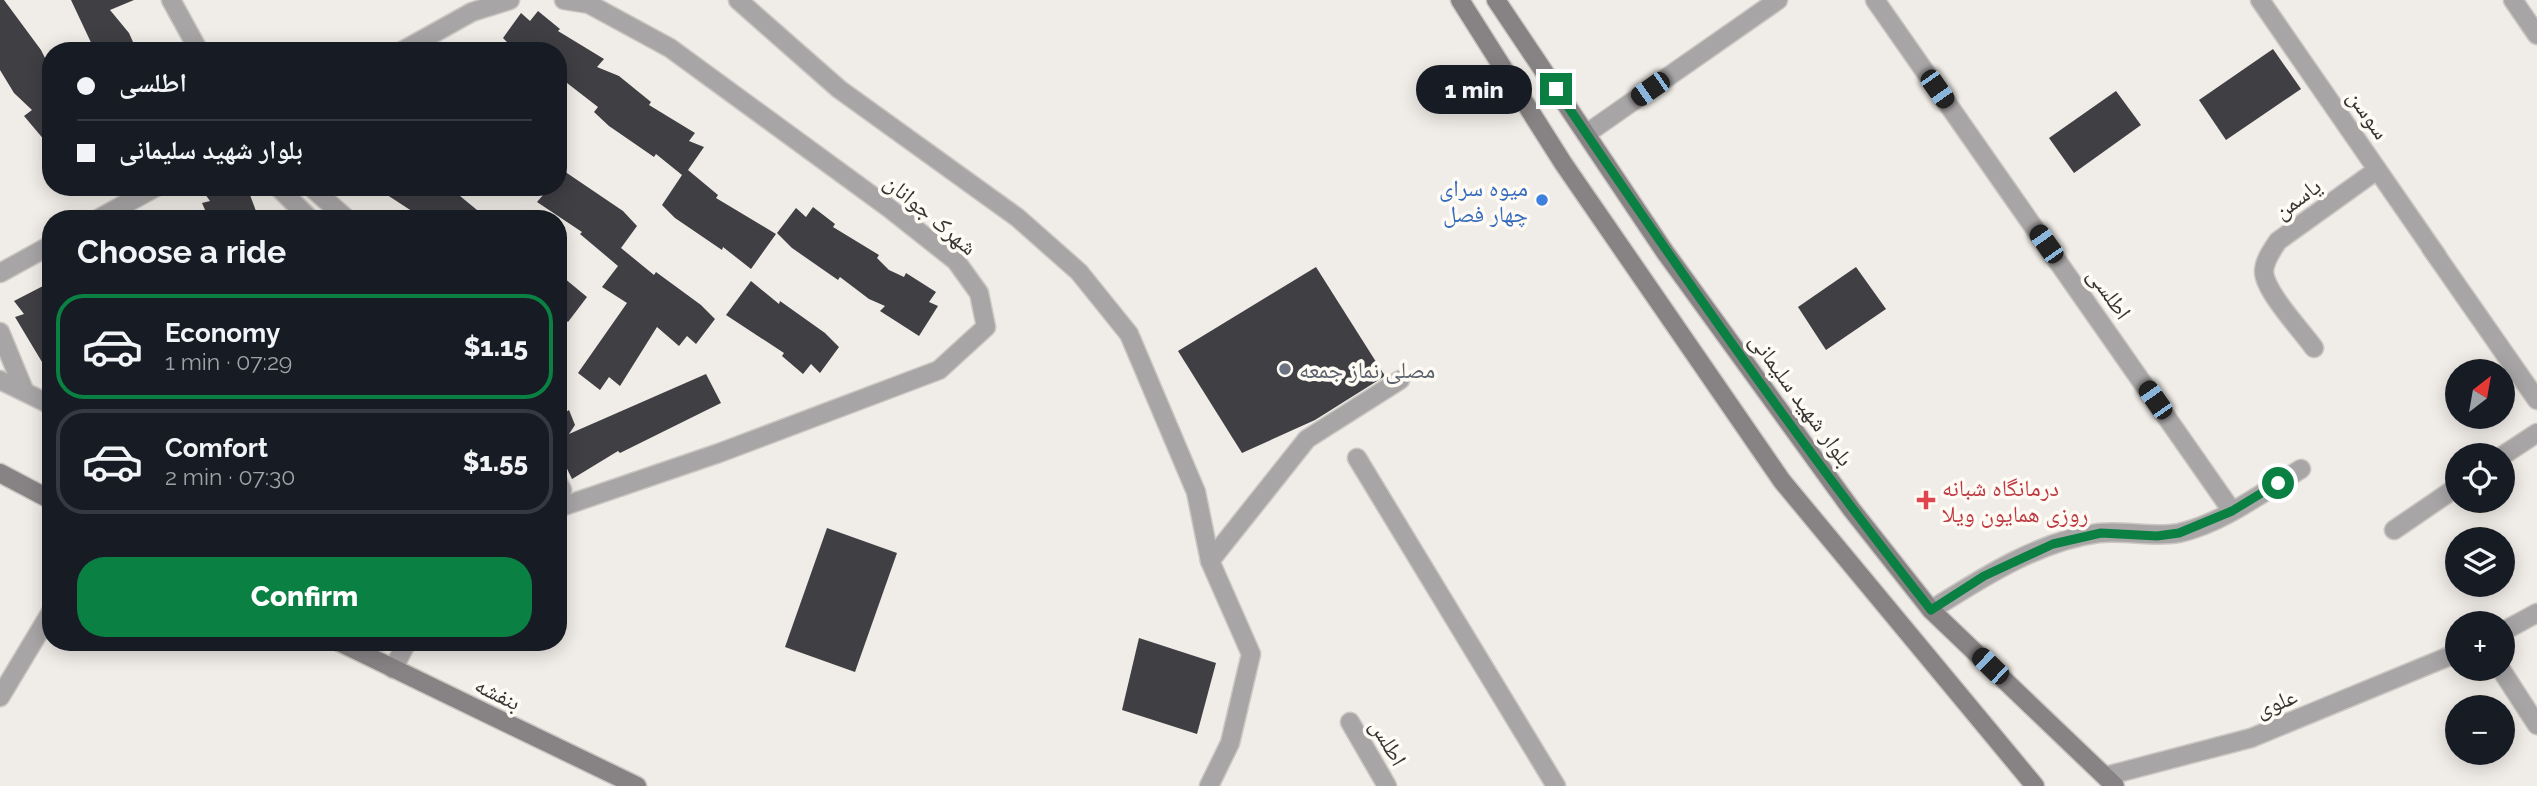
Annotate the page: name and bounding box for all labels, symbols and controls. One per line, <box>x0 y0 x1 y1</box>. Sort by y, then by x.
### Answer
callout: 1 min <box>1416 64 1532 114</box>
car <box>1917 66 1958 112</box>
text: اطلسی <box>119 68 187 98</box>
car <box>1627 68 1674 110</box>
route end <box>1540 73 1572 105</box>
text: 1 min <box>1444 76 1504 103</box>
street label: سوسن <box>2341 84 2396 145</box>
text: بلوار شهید سلیمانی <box>119 135 303 165</box>
street label: شهرک جوانان <box>879 168 983 261</box>
street label: یاسمن <box>2268 172 2326 225</box>
place label: میوه سرای چهار فصل <box>1439 174 1528 228</box>
marker: میوه سرای چهار فصل <box>1534 192 1550 208</box>
car <box>2026 221 2067 267</box>
text: Choose a ride <box>77 233 286 270</box>
street label: اطلسی <box>2082 262 2138 325</box>
icon: car <box>81 315 144 378</box>
text: Economy <box>165 318 280 348</box>
street label: بلوار شهید سلیمانی <box>1744 327 1859 472</box>
text: $1.15 <box>464 332 528 362</box>
text: 1 min · 07:29 <box>165 348 292 375</box>
place label: مصلی نماز جمعه <box>1299 356 1435 384</box>
north arrow <box>2445 359 2515 429</box>
map controls <box>2445 359 2515 765</box>
marker: مصلی نماز جمعه <box>1277 361 1293 377</box>
car <box>2135 377 2176 423</box>
icon: car <box>81 430 144 493</box>
text: Comfort <box>165 433 268 463</box>
button: locate <box>2445 443 2515 513</box>
text: $1.55 <box>463 447 528 477</box>
text: 2 min · 07:30 <box>165 463 295 490</box>
route start <box>2262 467 2294 499</box>
place label: درمانگاه شبانه روزی همایون ویلا <box>1942 474 2088 528</box>
marker: درمانگاه شبانه روزی همایون ویلا <box>1916 490 1936 510</box>
button: layers <box>2445 527 2515 597</box>
button: Confirm <box>77 557 532 637</box>
button: + <box>2445 611 2515 681</box>
car <box>1968 644 2013 688</box>
street label: بنفشه <box>470 670 525 716</box>
street label: علوی <box>2251 682 2301 723</box>
button: − <box>2445 695 2515 765</box>
street label: اطلس <box>1364 714 1413 771</box>

